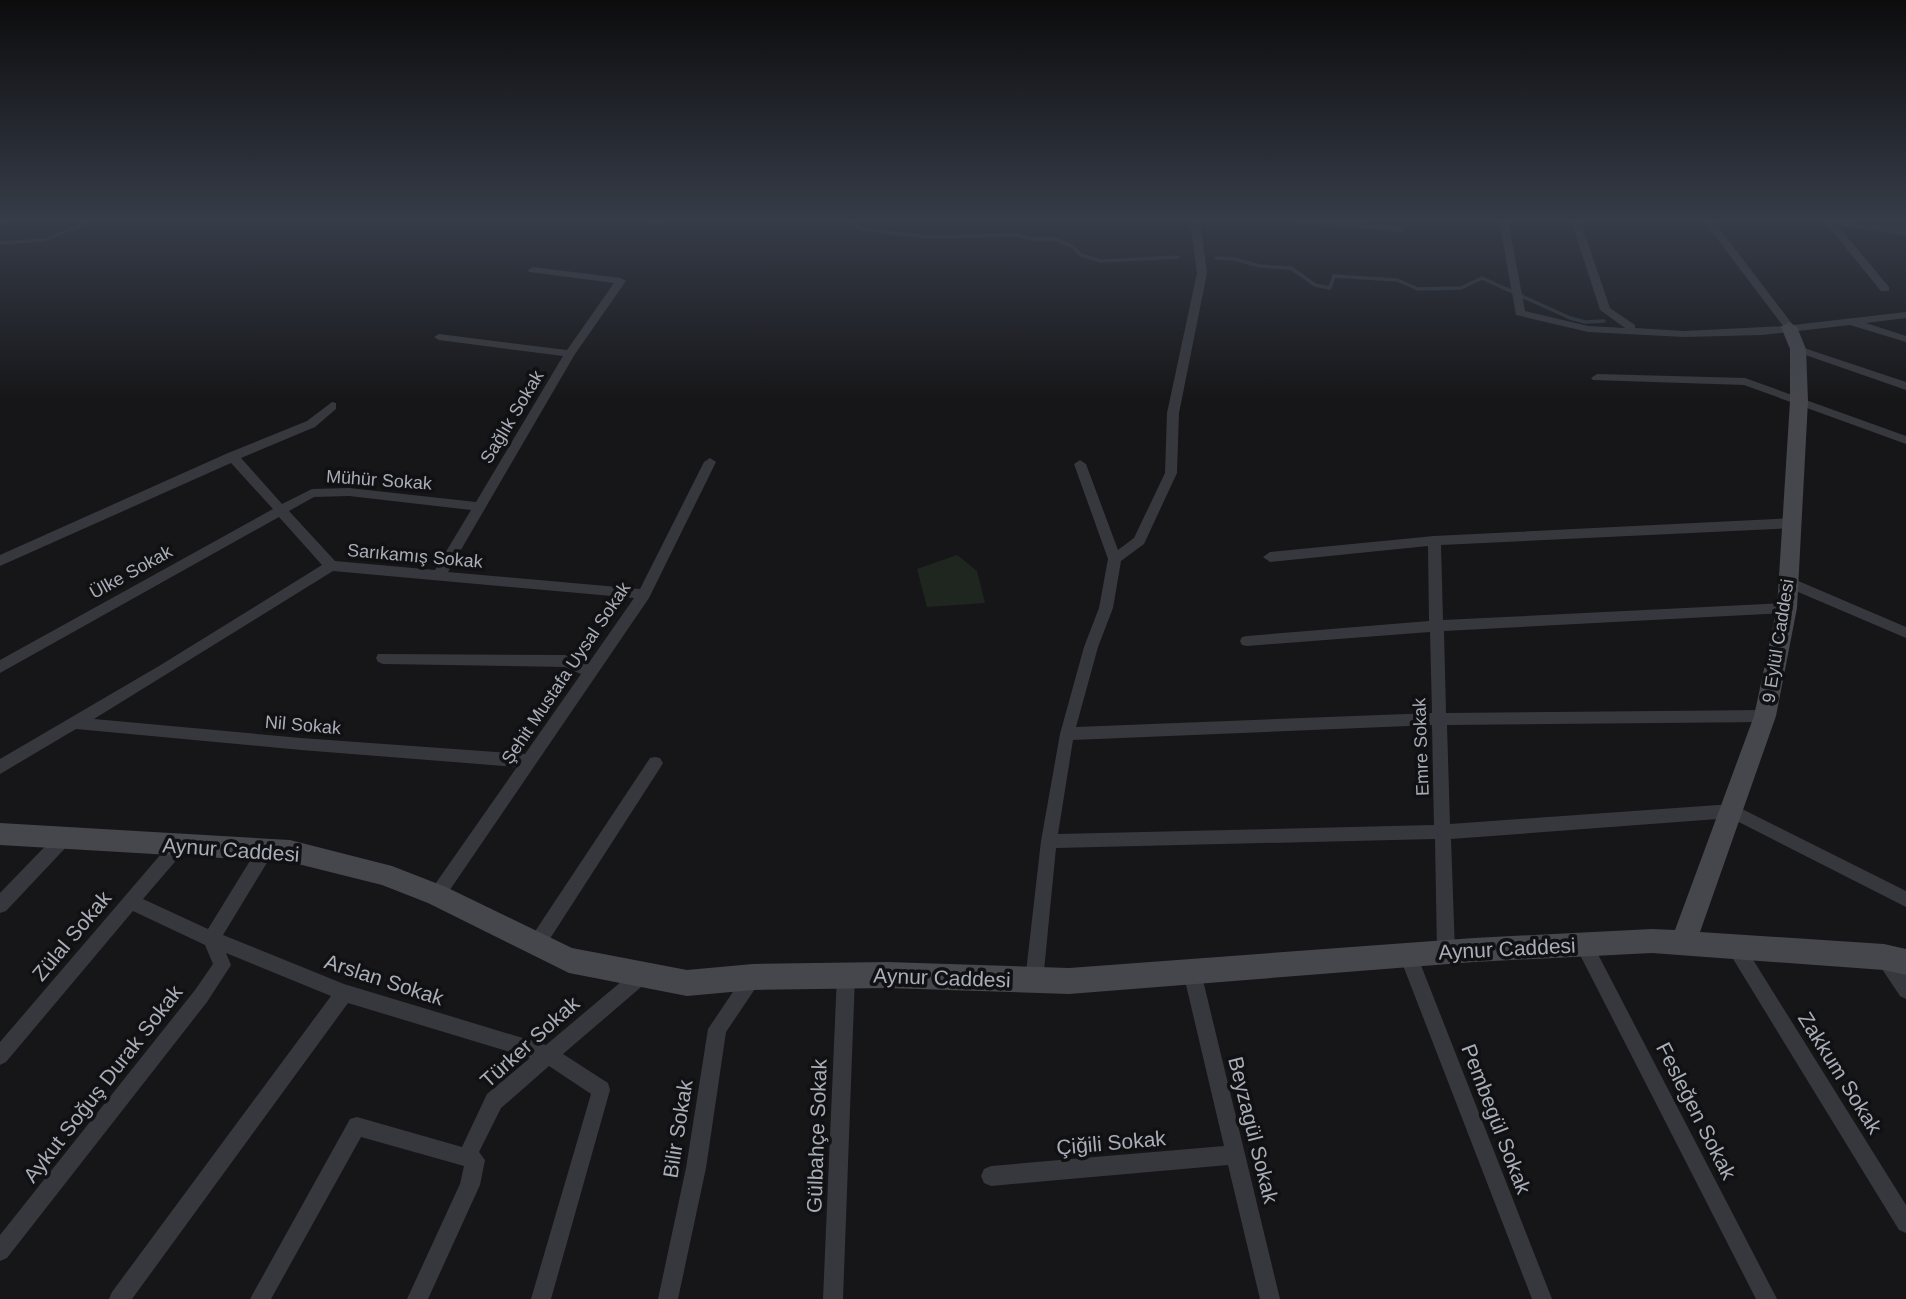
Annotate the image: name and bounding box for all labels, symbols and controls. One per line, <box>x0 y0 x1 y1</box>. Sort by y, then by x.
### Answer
street label: Sağlık Sokak <box>476 366 548 467</box>
street label: Mühür Sokak <box>325 466 434 494</box>
street label: Sarıkamış Sokak <box>346 540 485 572</box>
street label: Ülke Sokak <box>86 541 177 603</box>
street label: Şehit Mustafa Uysal Sokak <box>498 577 635 768</box>
street label: 9 Eylül Caddesi <box>1758 578 1798 704</box>
street label: Emre Sokak <box>1409 697 1433 796</box>
street label: Nil Sokak <box>264 712 343 738</box>
street label: Aynur Caddesi <box>162 833 300 866</box>
street label: Zülal Sokak <box>28 886 116 985</box>
street label: Aynur Caddesi <box>1438 933 1576 964</box>
street label: Arslan Sokak <box>322 949 447 1010</box>
street label: Aynur Caddesi <box>873 964 1011 991</box>
street label: Aykut Soğuş Durak Sokak <box>19 980 187 1187</box>
street label: Türker Sokak <box>476 991 584 1092</box>
street label: Zakkum Sokak <box>1794 1008 1887 1138</box>
street label: Fesleğen Sokak <box>1652 1038 1741 1184</box>
street label: Pembegül Sokak <box>1457 1041 1536 1198</box>
street label: Beyzagül Sokak <box>1224 1054 1283 1206</box>
street label: Gülbahçe Sokak <box>802 1058 831 1213</box>
street label: Bilir Sokak <box>658 1078 697 1180</box>
street label: Çiğili Sokak <box>1055 1126 1167 1159</box>

